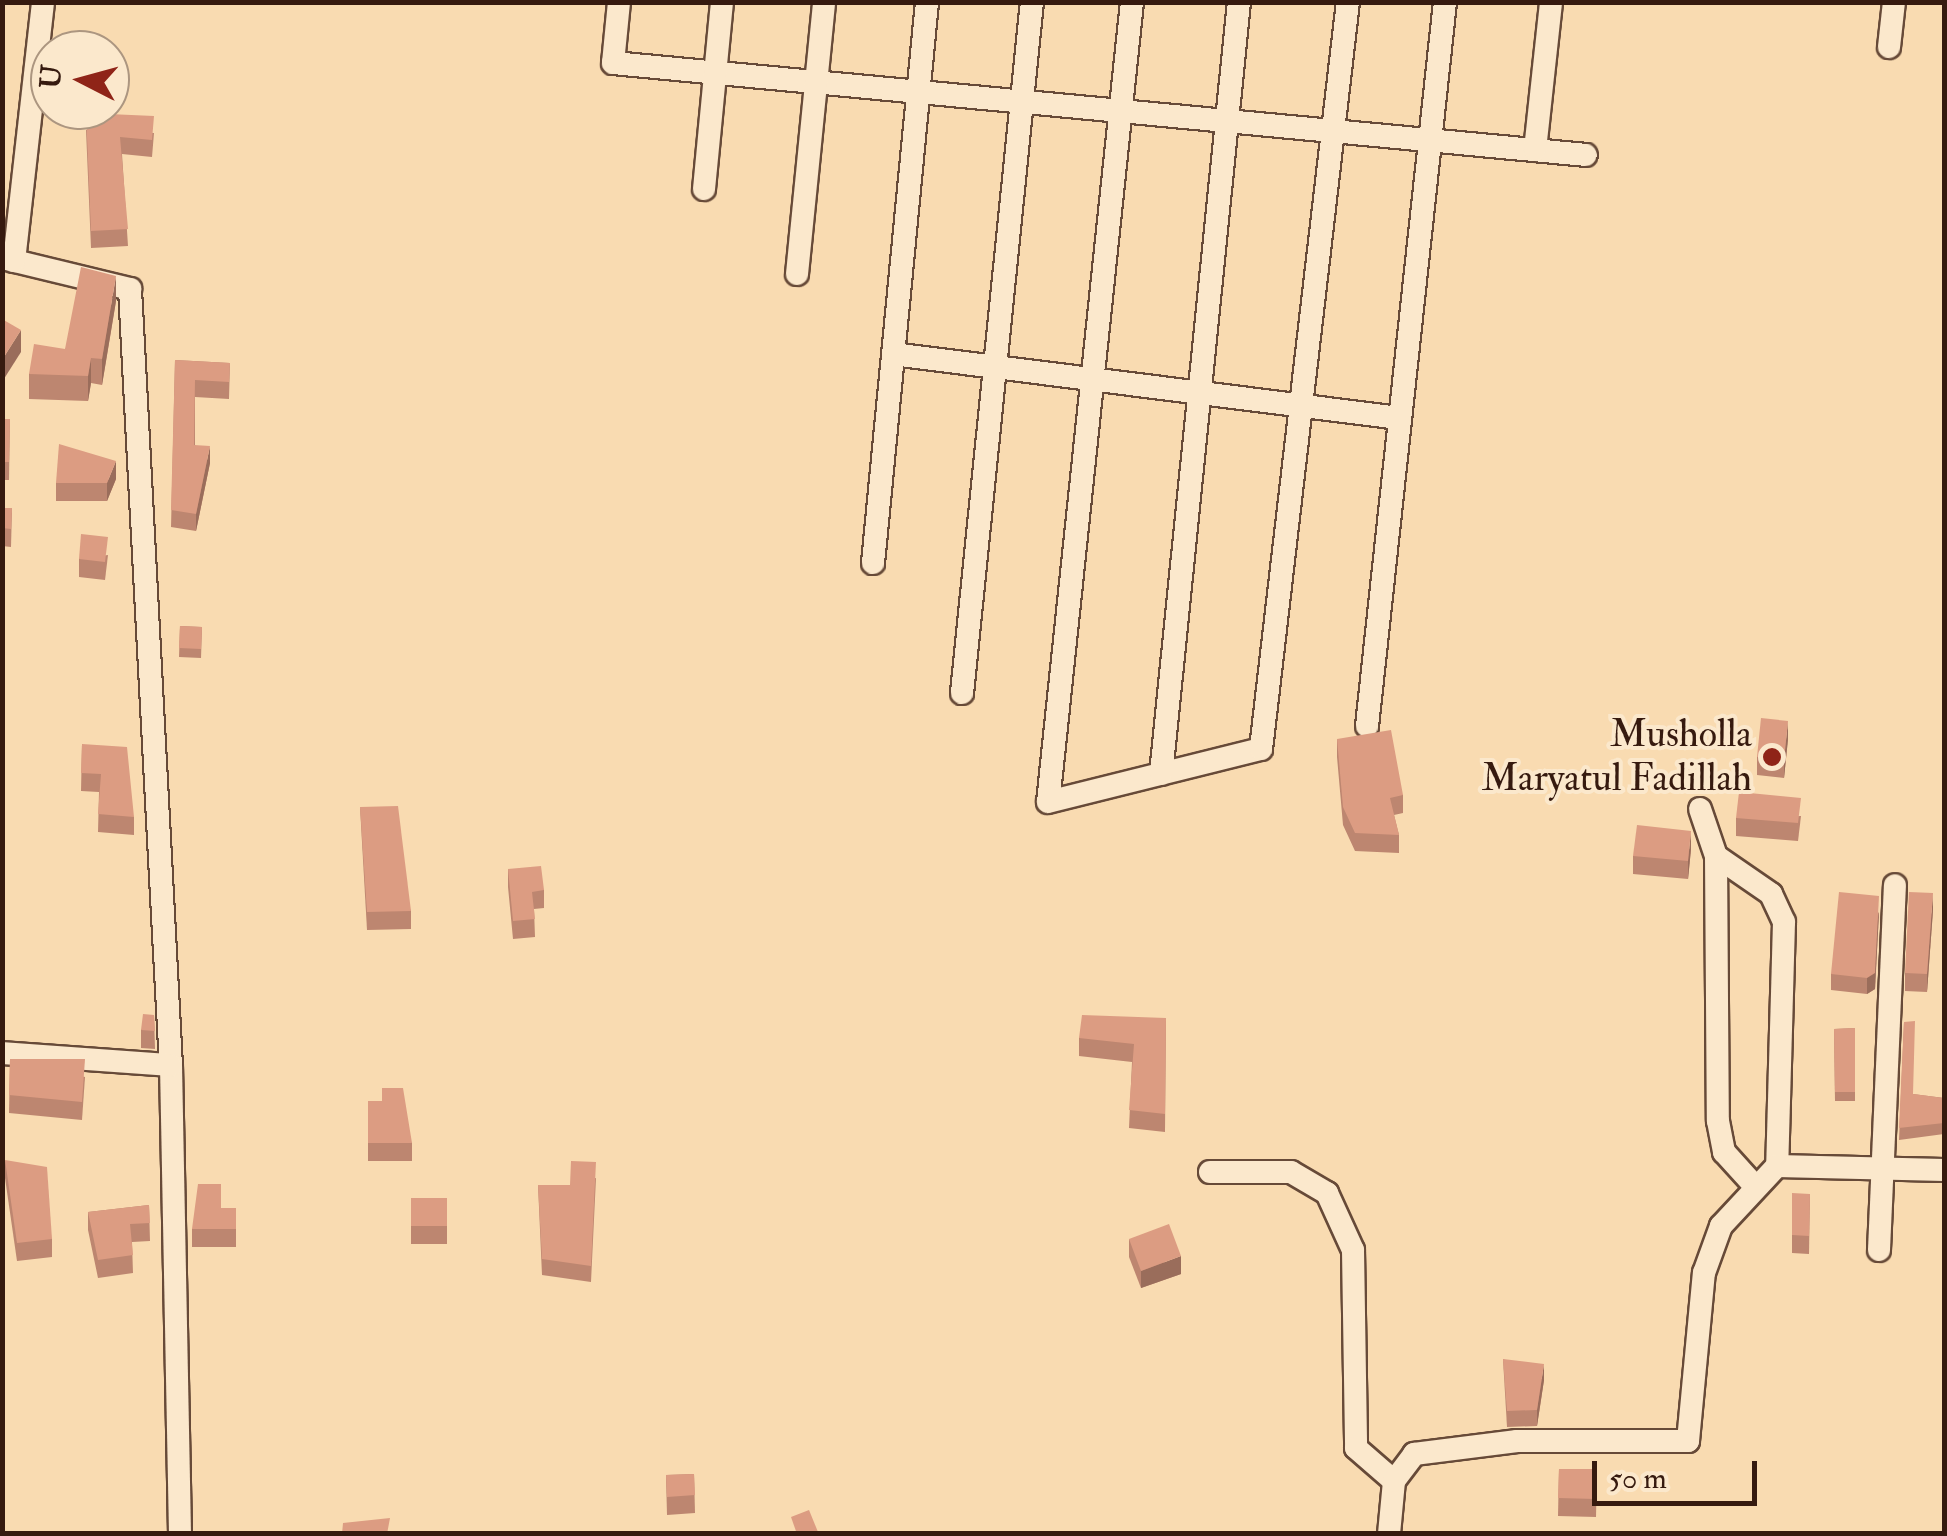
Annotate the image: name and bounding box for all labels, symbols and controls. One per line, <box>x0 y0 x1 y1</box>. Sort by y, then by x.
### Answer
north arrow <box>30 30 130 130</box>
text: U <box>33 64 70 91</box>
place label: Musholla Maryatul Fadillah <box>1481 712 1752 802</box>
marker: Musholla Maryatul Fadillah <box>1761 746 1783 768</box>
scale bar <box>1597 1441 1762 1503</box>
text: 50 m <box>1609 1460 1667 1497</box>

